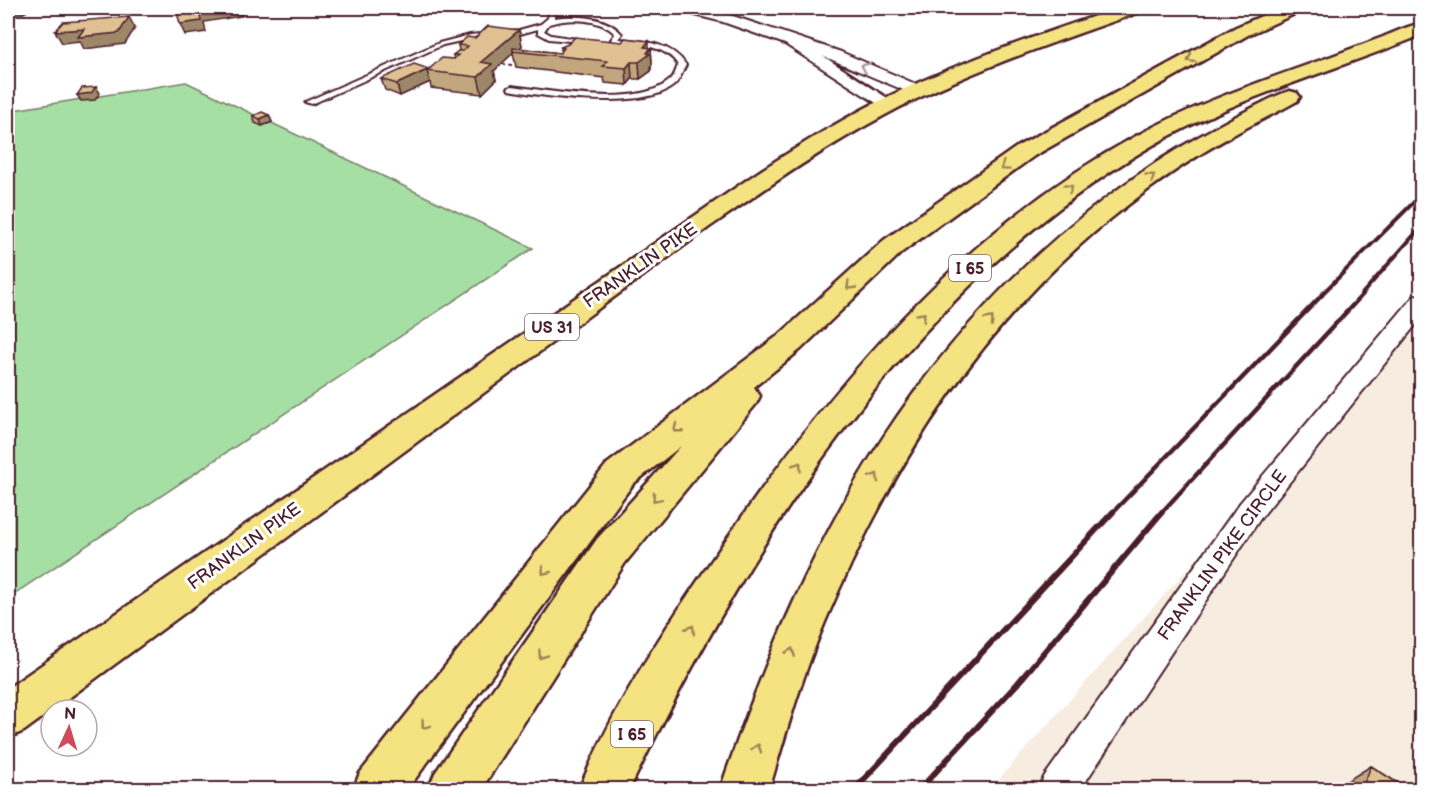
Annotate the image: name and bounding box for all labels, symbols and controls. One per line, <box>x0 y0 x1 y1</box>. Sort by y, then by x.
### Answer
one-way arrow <box>1187 52 1197 63</box>
one-way arrow <box>860 62 871 74</box>
one-way arrow <box>999 160 1010 171</box>
one-way arrow <box>1145 173 1156 184</box>
one-way arrow <box>1062 184 1073 195</box>
street label: FRANKLIN PIKE <box>579 218 701 313</box>
road number: I 65 <box>949 255 991 281</box>
one-way arrow <box>846 279 856 290</box>
one-way arrow <box>915 313 926 323</box>
road number: US 31 <box>525 314 579 340</box>
one-way arrow <box>983 316 994 327</box>
one-way arrow <box>673 422 684 433</box>
one-way arrow <box>791 462 802 473</box>
street label: FRANKLIN PIKE CIRCLE <box>1154 466 1291 645</box>
one-way arrow <box>868 473 880 483</box>
one-way arrow <box>652 491 663 502</box>
street label: FRANKLIN PIKE <box>184 498 305 594</box>
one-way arrow <box>541 564 552 575</box>
one-way arrow <box>683 625 695 635</box>
one-way arrow <box>784 647 796 658</box>
one-way arrow <box>537 649 549 659</box>
north arrow <box>39 698 99 758</box>
text: N <box>63 705 77 724</box>
one-way arrow <box>422 718 433 729</box>
road number: I 65 <box>611 721 653 747</box>
one-way arrow <box>750 743 762 754</box>

